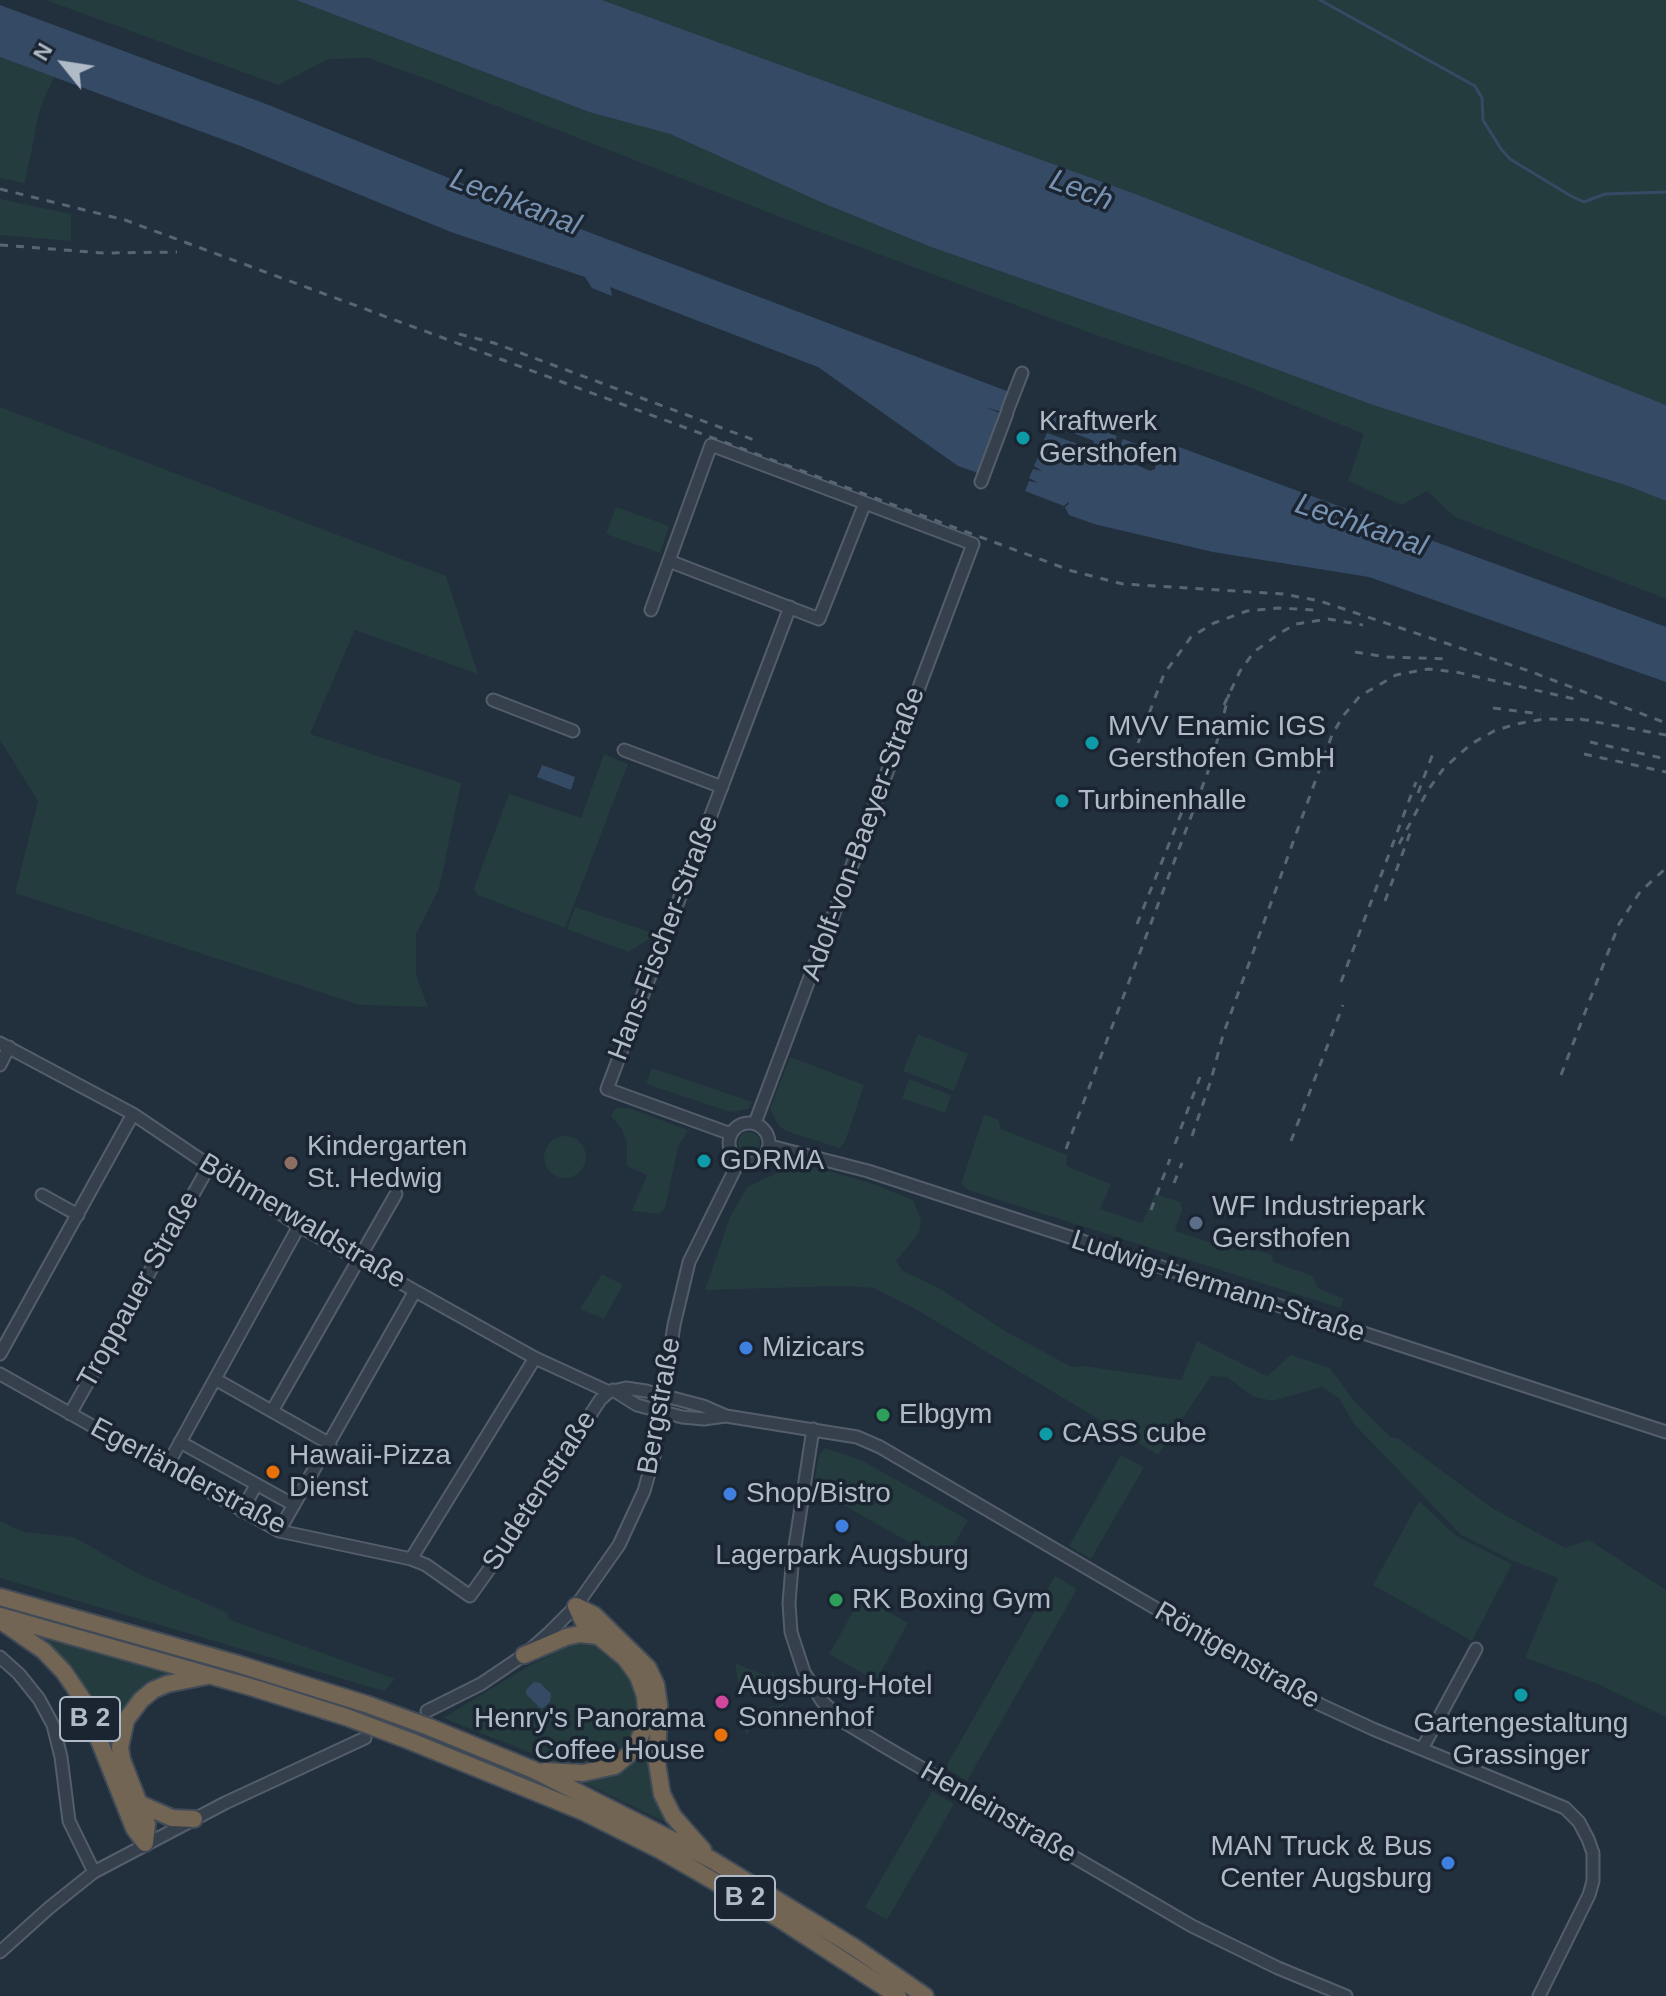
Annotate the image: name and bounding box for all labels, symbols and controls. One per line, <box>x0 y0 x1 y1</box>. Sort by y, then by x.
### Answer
north arrow <box>24 24 104 104</box>
text: N <box>28 39 58 65</box>
water label: Lechkanal <box>445 162 585 244</box>
water label: Lech <box>1044 163 1118 219</box>
place label: Kraftwerk Gersthofen <box>1039 405 1178 471</box>
marker: Kraftwerk Gersthofen <box>1014 429 1032 447</box>
water label: Lechkanal <box>1290 487 1432 565</box>
street label: Adolf-von-Baeyer-Straße <box>795 683 933 985</box>
place label: MVV Enamic IGS Gersthofen GmbH <box>1108 710 1335 776</box>
marker: MVV Enamic IGS Gersthofen GmbH <box>1083 734 1101 752</box>
place label: Turbinenhalle <box>1078 784 1247 818</box>
marker: Turbinenhalle <box>1053 792 1071 810</box>
street label: Hans-Fischer-Straße <box>602 811 726 1065</box>
place label: Kindergarten St. Hedwig <box>307 1130 467 1196</box>
place label: GDRMA <box>720 1144 824 1178</box>
street label: Böhmerwaldstraße <box>193 1147 411 1297</box>
marker: GDRMA <box>695 1152 713 1170</box>
marker: Kindergarten St. Hedwig <box>282 1154 300 1172</box>
street label: Troppauer Straße <box>71 1186 207 1394</box>
place label: WF Industriepark Gersthofen <box>1212 1190 1425 1256</box>
marker: WF Industriepark Gersthofen <box>1187 1214 1205 1232</box>
street label: Ludwig-Hermann-Straße <box>1067 1224 1369 1350</box>
place label: Mizicars <box>762 1331 865 1365</box>
street label: Bergstraße <box>631 1335 689 1477</box>
marker: Mizicars <box>737 1339 755 1357</box>
place label: Elbgym <box>899 1398 992 1432</box>
street label: Sudetenstraße <box>476 1405 604 1577</box>
marker: Elbgym <box>874 1406 892 1424</box>
street label: Egerländerstraße <box>85 1411 291 1543</box>
place label: CASS cube <box>1062 1417 1207 1451</box>
marker: CASS cube <box>1037 1425 1055 1443</box>
place label: Hawaii-Pizza Dienst <box>289 1439 451 1505</box>
marker: Hawaii-Pizza Dienst <box>264 1463 282 1481</box>
place label: Shop/Bistro <box>746 1477 891 1511</box>
marker: Shop/Bistro <box>721 1485 739 1503</box>
marker: Lagerpark Augsburg <box>833 1517 851 1535</box>
place label: Lagerpark Augsburg <box>715 1539 969 1573</box>
place label: RK Boxing Gym <box>852 1583 1051 1617</box>
marker: RK Boxing Gym <box>827 1591 845 1609</box>
street label: Röntgenstraße <box>1148 1595 1326 1717</box>
place label: Augsburg-Hotel Sonnenhof <box>738 1669 933 1735</box>
marker: Gartengestaltung Grassinger <box>1512 1686 1530 1704</box>
marker: Augsburg-Hotel Sonnenhof <box>713 1693 731 1711</box>
road number: B 2 <box>60 1697 120 1741</box>
place label: Henry's Panorama Coffee House <box>474 1702 705 1768</box>
place label: Gartengestaltung Grassinger <box>1414 1707 1628 1773</box>
marker: Henry's Panorama Coffee House <box>712 1726 730 1744</box>
street label: Henleinstraße <box>914 1755 1082 1871</box>
place label: MAN Truck & Bus Center Augsburg <box>1211 1830 1432 1896</box>
marker: MAN Truck & Bus Center Augsburg <box>1439 1854 1457 1872</box>
road number: B 2 <box>715 1876 775 1920</box>

